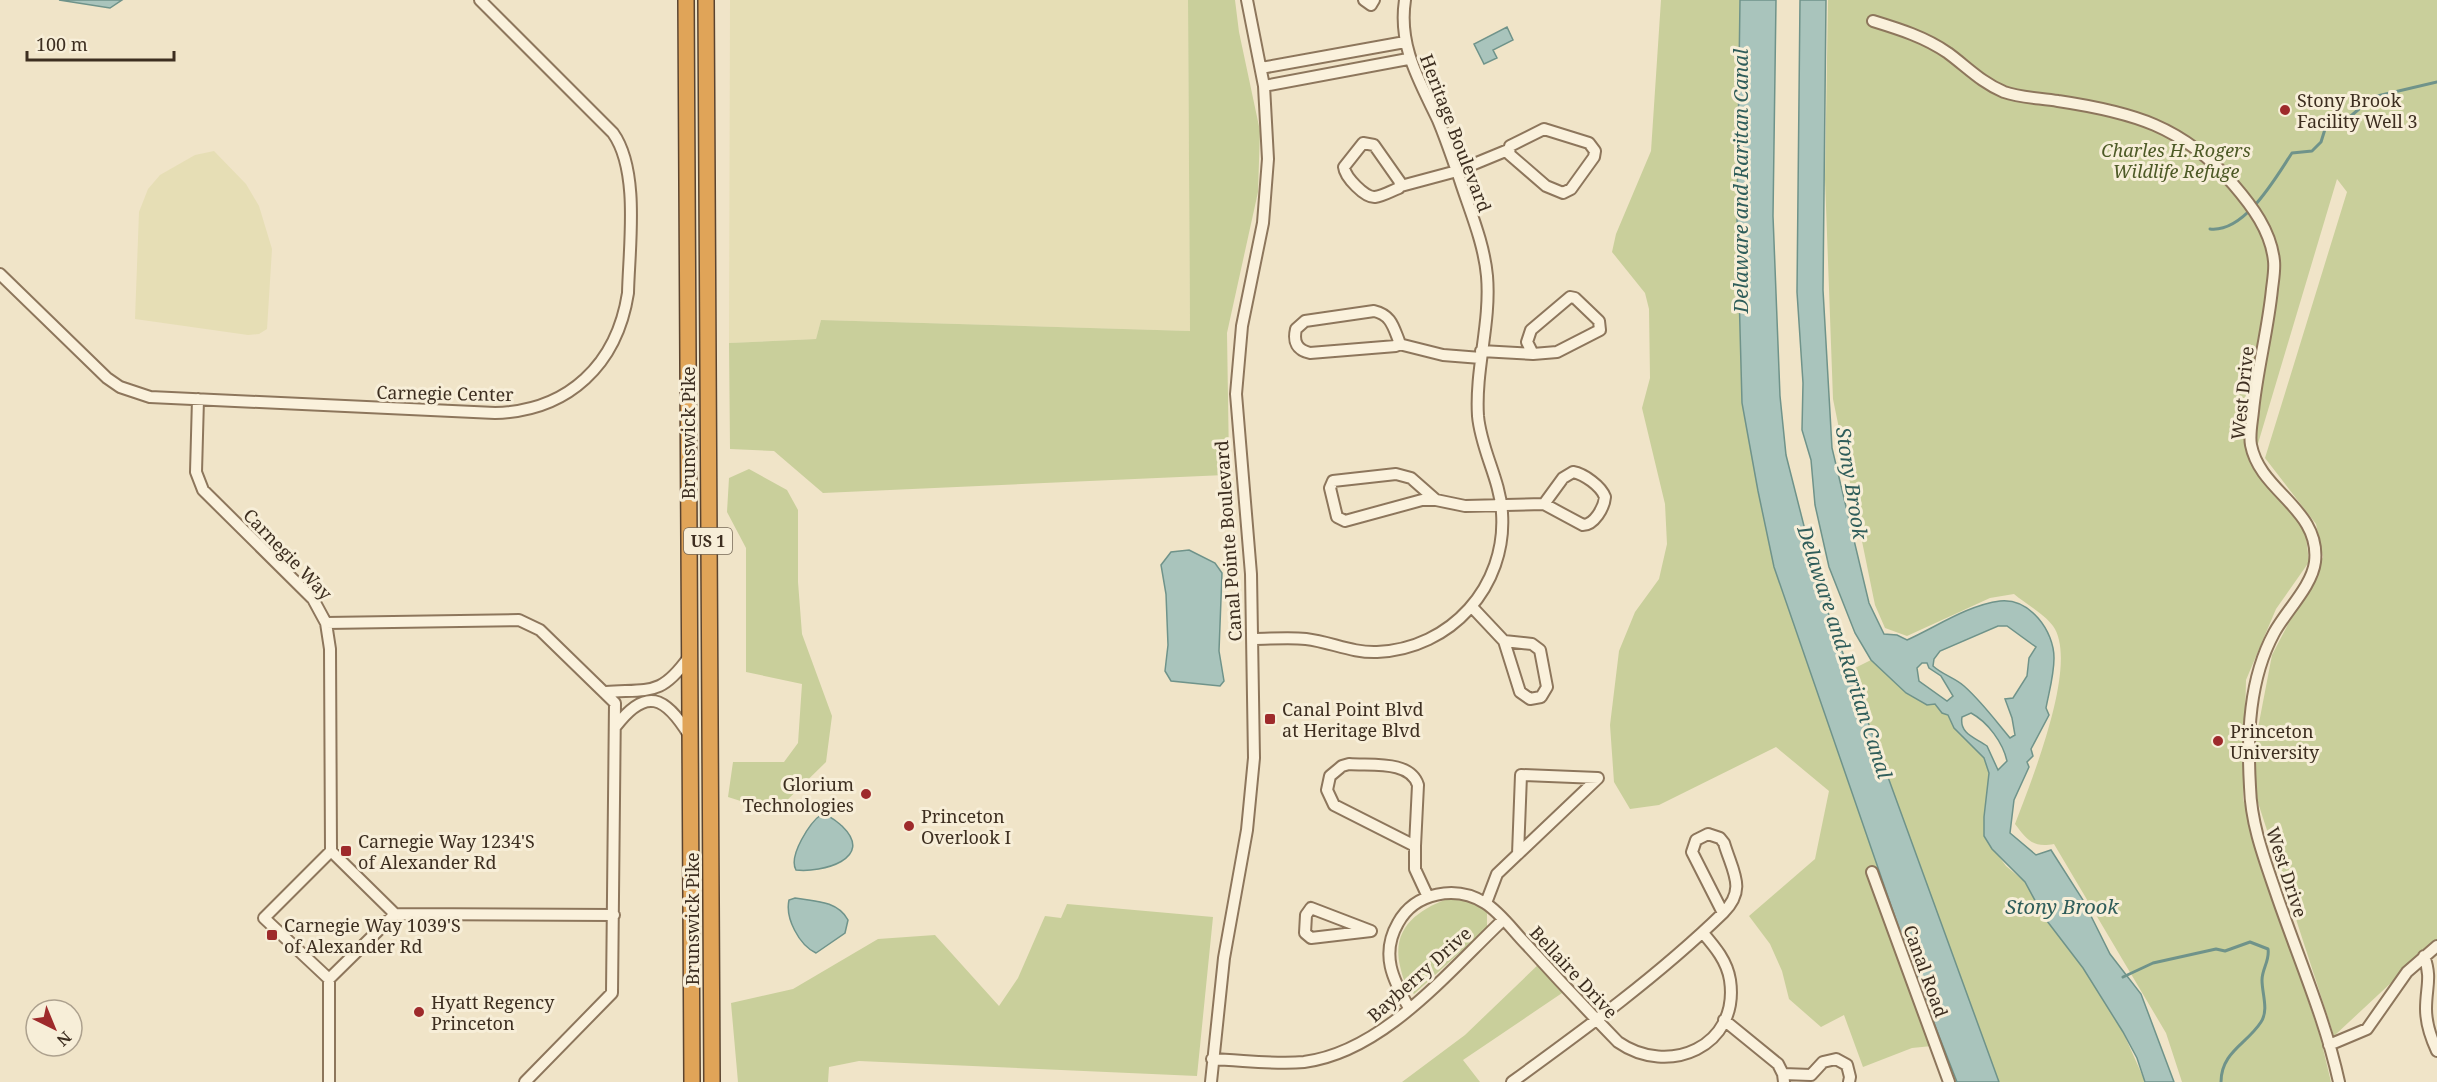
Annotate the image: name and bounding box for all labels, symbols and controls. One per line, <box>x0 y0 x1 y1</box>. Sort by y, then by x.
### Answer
scale bar <box>27 24 174 62</box>
text: 100 m <box>36 32 88 56</box>
water label: Delaware and Raritan Canal <box>1727 49 1754 314</box>
street label: Heritage Boulevard <box>1415 51 1497 215</box>
place label: Stony Brook Facility Well 3 <box>2297 88 2417 133</box>
marker: Stony Brook Facility Well 3 <box>2278 103 2292 117</box>
park label: Charles H. Rogers Wildlife Refuge <box>2101 138 2251 183</box>
street label: West Drive <box>2225 345 2259 441</box>
street label: Brunswick Pike <box>676 366 700 500</box>
street label: Carnegie Center <box>376 380 514 406</box>
water label: Stony Brook <box>1830 425 1874 542</box>
street label: Canal Pointe Boulevard <box>1209 440 1247 642</box>
street label: Carnegie Way <box>238 503 338 605</box>
water label: Delaware and Raritan Canal <box>1791 521 1899 782</box>
road number: US 1 <box>684 528 732 554</box>
place label: Canal Point Blvd at Heritage Blvd <box>1282 697 1424 742</box>
marker: Canal Point Blvd at Heritage Blvd <box>1263 712 1277 726</box>
place label: Princeton University <box>2230 719 2320 764</box>
marker: Princeton University <box>2211 734 2225 748</box>
place label: Glorium Technologies <box>743 772 854 817</box>
marker: Glorium Technologies <box>859 787 873 801</box>
place label: Princeton Overlook I <box>921 804 1011 849</box>
marker: Princeton Overlook I <box>902 819 916 833</box>
street label: West Drive <box>2261 824 2313 920</box>
place label: Carnegie Way 1234'S of Alexander Rd <box>358 829 535 874</box>
marker: Carnegie Way 1234'S of Alexander Rd <box>339 844 353 858</box>
street label: Brunswick Pike <box>680 852 704 986</box>
water label: Stony Brook <box>2005 893 2119 920</box>
place label: Carnegie Way 1039'S of Alexander Rd <box>284 913 461 958</box>
street label: Bellaire Drive <box>1525 920 1623 1024</box>
street label: Bayberry Drive <box>1362 921 1476 1027</box>
street label: Canal Road <box>1898 922 1954 1020</box>
marker: Carnegie Way 1039'S of Alexander Rd <box>265 928 279 942</box>
place label: Hyatt Regency Princeton <box>431 990 555 1035</box>
north arrow <box>24 998 84 1058</box>
marker: Hyatt Regency Princeton <box>412 1005 426 1019</box>
text: N <box>52 1027 76 1052</box>

